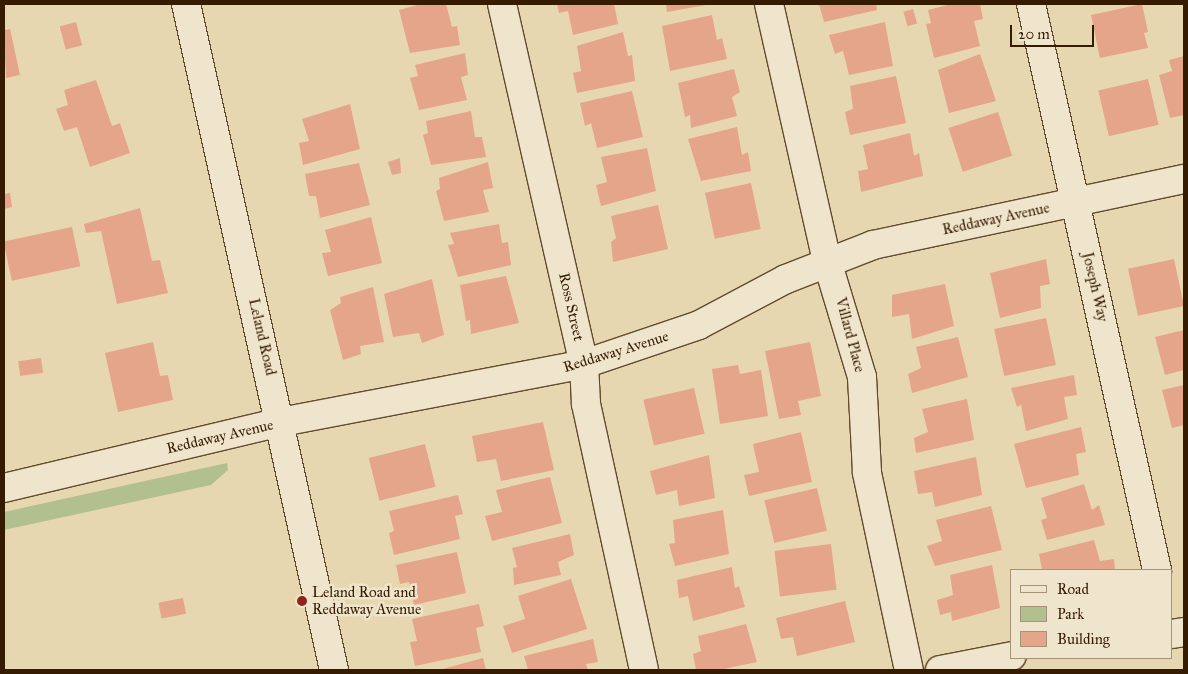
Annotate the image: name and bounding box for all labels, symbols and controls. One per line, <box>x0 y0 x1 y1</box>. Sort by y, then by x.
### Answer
scale bar <box>1013 15 1097 47</box>
text: 20 m <box>1018 25 1050 43</box>
street label: Reddaway Avenue <box>941 199 1051 239</box>
street label: Joseph Way <box>1078 250 1112 324</box>
street label: Ross Street <box>554 271 588 343</box>
street label: Villard Place <box>831 296 869 374</box>
street label: Leland Road <box>244 297 280 377</box>
street label: Reddaway Avenue <box>561 327 671 377</box>
street label: Reddaway Avenue <box>165 416 275 458</box>
legend <box>1010 569 1173 659</box>
text: Road <box>1057 580 1089 598</box>
place label: Leland Road and Reddaway Avenue <box>312 583 421 618</box>
marker: Leland Road and Reddaway Avenue <box>296 595 308 607</box>
text: Park <box>1057 605 1084 623</box>
text: Building <box>1057 630 1110 648</box>

